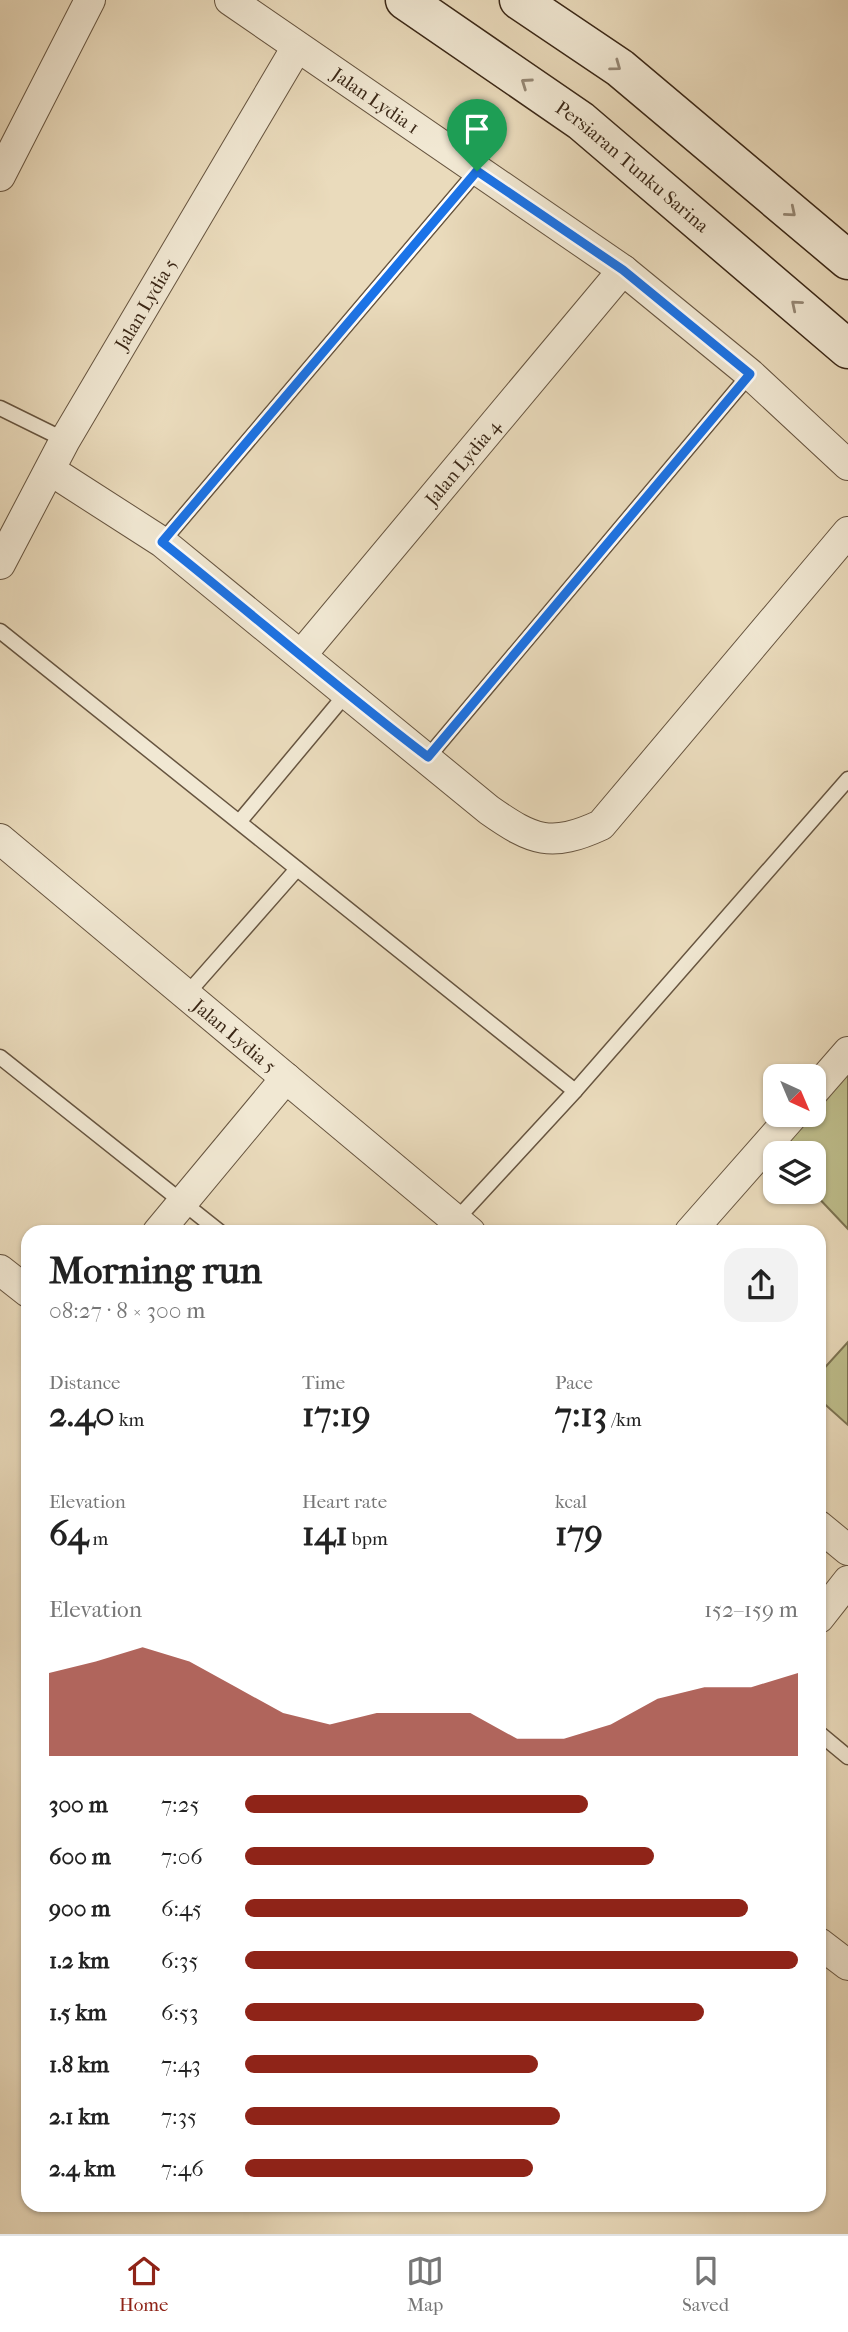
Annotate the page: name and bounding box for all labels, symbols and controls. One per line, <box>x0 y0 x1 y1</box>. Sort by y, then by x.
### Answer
one-way arrow <box>608 58 621 71</box>
street label: Jalan Lydia 1 <box>326 62 423 139</box>
one-way arrow <box>520 78 533 91</box>
street label: Persiaran Tunku Sarina <box>551 97 713 237</box>
pin <box>447 99 507 171</box>
icon: arrive <box>458 110 496 148</box>
one-way arrow <box>783 204 796 216</box>
street label: Jalan Lydia 5 <box>110 255 182 356</box>
one-way arrow <box>791 301 804 313</box>
street label: Jalan Lydia 4 <box>420 415 506 512</box>
street label: Jalan Lydia 5 <box>186 994 280 1077</box>
north arrow <box>763 1064 826 1127</box>
map controls <box>763 1064 826 1204</box>
button: layers <box>763 1141 826 1204</box>
text: Morning run <box>49 1248 262 1293</box>
button: share <box>724 1248 798 1322</box>
text: 08:27 · 8 × 300 m <box>49 1297 205 1324</box>
text: Distance <box>49 1372 120 1394</box>
text: Time <box>302 1372 345 1394</box>
text: Pace <box>555 1372 593 1394</box>
text: 2.40 <box>49 1394 115 1435</box>
text: 17:19 <box>302 1394 371 1435</box>
text: 7:13 <box>555 1394 607 1435</box>
text: km <box>115 1409 144 1431</box>
text: /km <box>607 1409 642 1431</box>
text: Elevation <box>49 1491 126 1513</box>
text: Heart rate <box>302 1491 387 1513</box>
text: kcal <box>555 1491 587 1513</box>
text: 64 <box>49 1513 89 1554</box>
text: 141 <box>302 1513 348 1554</box>
text: 179 <box>555 1513 603 1554</box>
text: m <box>89 1528 108 1550</box>
text: bpm <box>348 1528 388 1550</box>
text: Elevation <box>49 1596 142 1623</box>
text: 152–159 m <box>704 1596 798 1623</box>
text: 300 m <box>49 1791 108 1818</box>
text: 7:25 <box>161 1791 199 1818</box>
text: 600 m <box>49 1843 111 1870</box>
text: 7:06 <box>161 1843 203 1870</box>
text: 900 m <box>49 1895 111 1922</box>
text: 6:45 <box>161 1895 202 1922</box>
text: 1.2 km <box>49 1947 109 1974</box>
text: 6:35 <box>161 1947 198 1974</box>
text: 1.5 km <box>49 1999 107 2026</box>
text: 6:53 <box>161 1999 198 2026</box>
text: 1.8 km <box>49 2051 109 2078</box>
text: 7:43 <box>161 2051 201 2078</box>
text: 2.1 km <box>49 2103 109 2130</box>
text: 7:35 <box>161 2103 197 2130</box>
text: 2.4 km <box>49 2155 115 2182</box>
text: 7:46 <box>161 2155 204 2182</box>
tab: Home <box>119 2252 168 2316</box>
tab: Map <box>406 2252 444 2316</box>
tab: Saved <box>682 2252 729 2316</box>

